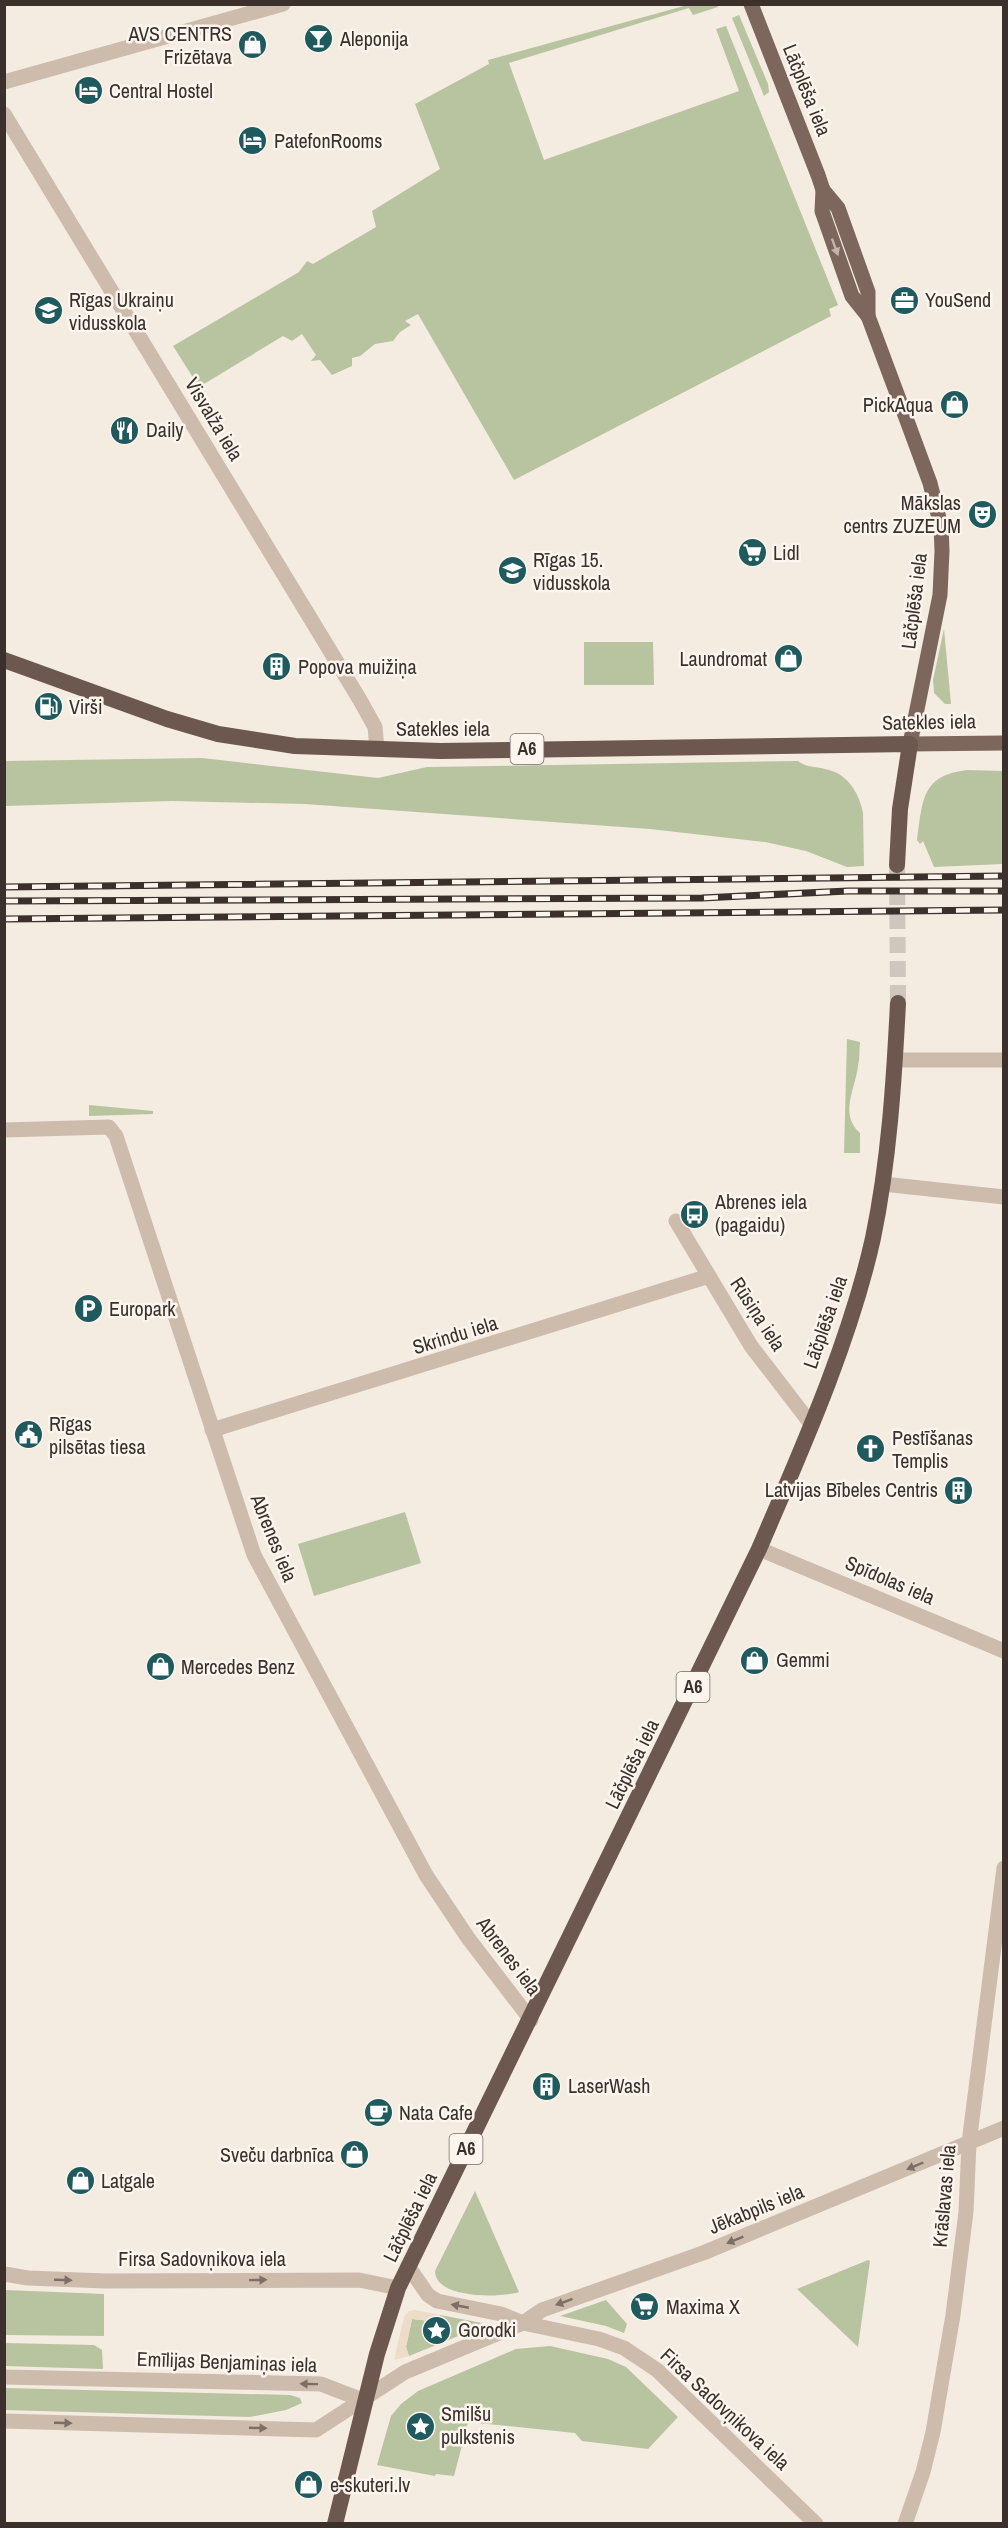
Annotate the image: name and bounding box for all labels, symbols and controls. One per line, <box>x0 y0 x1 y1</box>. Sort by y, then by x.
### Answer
place label: AVS CENTRS Frizētava <box>127 20 232 70</box>
bar icon: Aleponija <box>303 23 335 55</box>
place label: Aleponija <box>339 25 408 52</box>
shop icon: AVS CENTRS Frizētava <box>237 29 269 61</box>
street label: Lāčplēša iela <box>777 40 838 140</box>
hotel icon: Central Hostel <box>72 75 104 107</box>
place label: Central Hostel <box>109 77 213 104</box>
hotel icon: PatefonRooms <box>237 125 269 157</box>
place label: PatefonRooms <box>274 127 382 154</box>
one-way arrow <box>830 238 840 256</box>
office icon: YouSend <box>888 284 920 316</box>
place label: Rīgas Ukraiņu vidusskola <box>69 286 174 336</box>
place label: YouSend <box>925 286 991 313</box>
school or university icon: Rīgas Ukraiņu vidusskola <box>32 295 64 327</box>
street label: Visvalža iela <box>179 372 250 465</box>
shop icon: PickAqua <box>938 389 970 421</box>
place label: PickAqua <box>863 391 933 418</box>
restaurant icon: Daily <box>109 414 141 446</box>
place label: Daily <box>146 416 184 443</box>
place label: Mākslas centrs ZUZEUM <box>843 489 961 539</box>
theatre icon: Mākslas centrs ZUZEUM <box>966 499 998 531</box>
supermarket icon: Lidl <box>736 537 768 569</box>
place label: Lidl <box>773 539 799 566</box>
place label: Rīgas 15. vidusskola <box>533 546 610 596</box>
street label: Lāčplēša iela <box>894 551 933 651</box>
school or university icon: Rīgas 15. vidusskola <box>496 555 528 587</box>
shop icon: Laundromat <box>772 643 804 675</box>
place label: Laundromat <box>679 645 767 672</box>
building icon: Popova muižiņa <box>261 651 293 683</box>
place label: Popova muižiņa <box>298 653 417 680</box>
fuel station icon: Virši <box>32 691 64 723</box>
place label: Virši <box>69 693 102 720</box>
street label: Satekles iela <box>882 707 976 736</box>
street label: Satekles iela <box>396 715 490 742</box>
road number: A6 <box>510 734 544 764</box>
place label: Abrenes iela (pagaidu) <box>714 1188 807 1238</box>
bus stop icon: Abrenes iela (pagaidu) <box>678 1198 710 1230</box>
street label: Rūsiņa iela <box>725 1272 792 1356</box>
street label: Lāčplēša iela <box>796 1272 853 1372</box>
parking icon: Europark <box>72 1293 104 1325</box>
place label: Europark <box>109 1295 176 1322</box>
street label: Skrindu iela <box>409 1309 501 1360</box>
place label: Rīgas pilsētas tiesa <box>49 1410 146 1460</box>
public building icon: Rīgas pilsētas tiesa <box>12 1419 44 1451</box>
place label: Pestīšanas Templis <box>892 1424 973 1474</box>
church icon: Pestīšanas Templis <box>855 1433 887 1465</box>
building icon: Latvijas Bībeles Centris <box>943 1474 975 1506</box>
place label: Latvijas Bībeles Centris <box>765 1476 938 1503</box>
street label: Abrenes iela <box>244 1489 304 1586</box>
street label: Spīdolas iela <box>841 1549 939 1610</box>
shop icon: Gemmi <box>739 1644 771 1676</box>
place label: Gemmi <box>776 1646 830 1673</box>
shop icon: Mercedes Benz <box>144 1651 176 1683</box>
place label: Mercedes Benz <box>181 1653 295 1680</box>
road number: A6 <box>676 1672 710 1702</box>
street label: Lāčplēša iela <box>598 1714 665 1813</box>
street label: Abrenes iela <box>470 1910 548 2001</box>
building icon: LaserWash <box>531 2070 563 2102</box>
place label: LaserWash <box>568 2072 650 2099</box>
cafe icon: Nata Cafe <box>362 2097 394 2129</box>
place label: Nata Cafe <box>399 2099 473 2126</box>
road number: A6 <box>450 2134 482 2164</box>
shop icon: Sveču darbnīca <box>339 2139 371 2171</box>
place label: Sveču darbnīca <box>220 2141 334 2168</box>
street label: Krāslavas iela <box>926 2143 961 2248</box>
one-way arrow <box>906 2162 924 2171</box>
shop icon: Latgale <box>64 2165 96 2197</box>
place label: Latgale <box>101 2167 155 2194</box>
street label: Lāčplēša iela <box>376 2167 443 2266</box>
street label: Jēkabpils iela <box>704 2177 807 2240</box>
one-way arrow <box>725 2235 743 2245</box>
street label: Firsa Sadovņikova iela <box>118 2245 286 2272</box>
one-way arrow <box>53 2275 72 2284</box>
one-way arrow <box>248 2276 267 2285</box>
supermarket icon: Maxima X <box>629 2291 661 2323</box>
place label: Maxima X <box>666 2293 740 2320</box>
one-way arrow <box>555 2297 573 2307</box>
one-way arrow <box>450 2301 469 2310</box>
place icon: Gorodki <box>421 2314 453 2346</box>
place label: Gorodki <box>458 2316 516 2343</box>
street label: Firsa Sadovņikova iela <box>655 2342 796 2476</box>
street label: Emīlijas Benjamiņas iela <box>136 2345 318 2378</box>
one-way arrow <box>300 2379 319 2388</box>
place label: Smilšu pulkstenis <box>441 2400 515 2450</box>
place icon: Smilšu pulkstenis <box>404 2410 436 2442</box>
one-way arrow <box>53 2418 72 2428</box>
one-way arrow <box>248 2424 267 2433</box>
shop icon: e-skuteri.lv <box>293 2469 325 2501</box>
place label: e-skuteri.lv <box>330 2471 411 2498</box>

